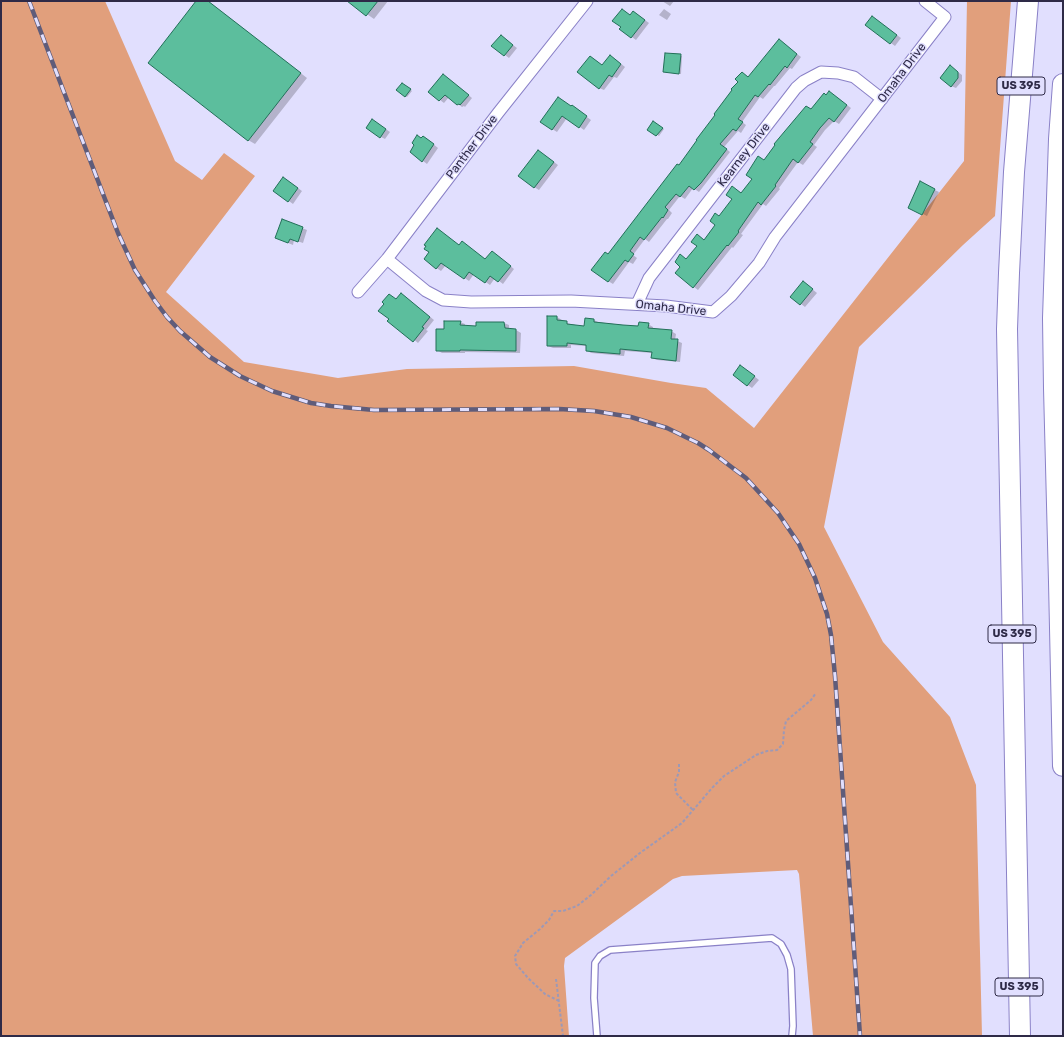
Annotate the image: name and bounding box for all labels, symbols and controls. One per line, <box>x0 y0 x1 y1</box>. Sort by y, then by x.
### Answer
street label: Omaha Drive <box>875 40 929 106</box>
road number: US 395 <box>997 77 1045 95</box>
street label: Panther Drive <box>443 112 501 182</box>
street label: Kearney Drive <box>715 120 773 190</box>
street label: Omaha Drive <box>635 297 707 319</box>
road number: US 395 <box>988 625 1036 643</box>
road number: US 395 <box>995 978 1043 996</box>

